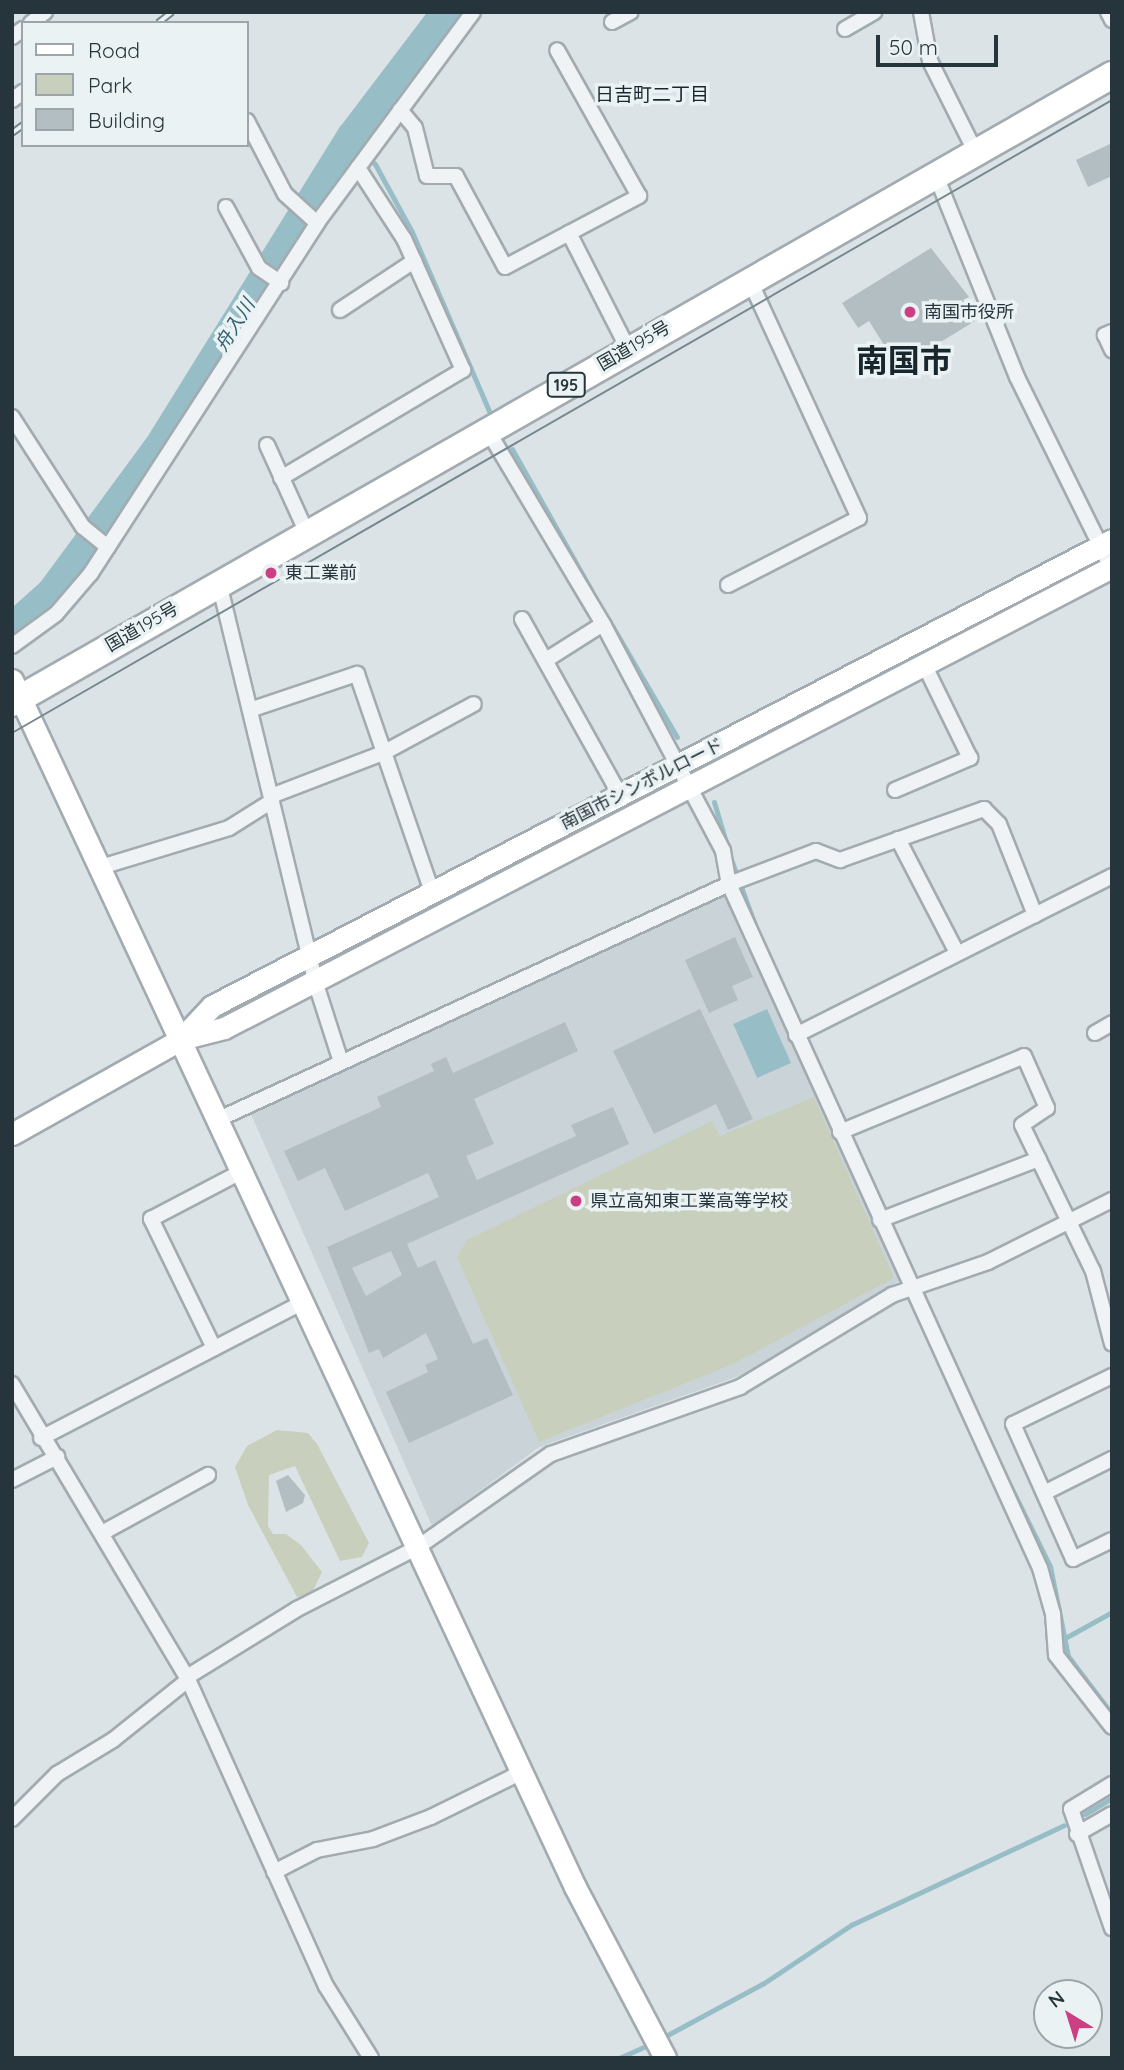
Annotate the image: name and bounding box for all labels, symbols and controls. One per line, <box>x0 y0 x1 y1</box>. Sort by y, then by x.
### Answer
legend <box>21 21 248 147</box>
scale bar <box>879 21 1002 65</box>
text: 50 m <box>889 34 938 60</box>
text: Road <box>88 37 140 63</box>
text: Park <box>88 72 132 98</box>
district label: 日吉町二丁目 <box>595 84 709 106</box>
text: Building <box>88 107 165 133</box>
water label: 舟入川 <box>210 295 260 355</box>
place label: 南国市役所 <box>924 301 1014 323</box>
marker: 南国市役所 <box>902 304 918 320</box>
street label: 国道195号 <box>594 317 674 375</box>
district label: 南国市 <box>856 341 952 379</box>
road number: 195 <box>545 372 587 398</box>
place label: 東工業前 <box>285 562 357 584</box>
marker: 東工業前 <box>263 565 279 581</box>
street label: 国道195号 <box>102 598 182 656</box>
street label: 南国市シンボルロード <box>557 734 727 834</box>
place label: 県立高知東工業高等学校 <box>590 1190 788 1212</box>
marker: 県立高知東工業高等学校 <box>568 1193 584 1209</box>
north arrow <box>1033 1979 1103 2049</box>
text: N <box>1043 1985 1069 2013</box>

